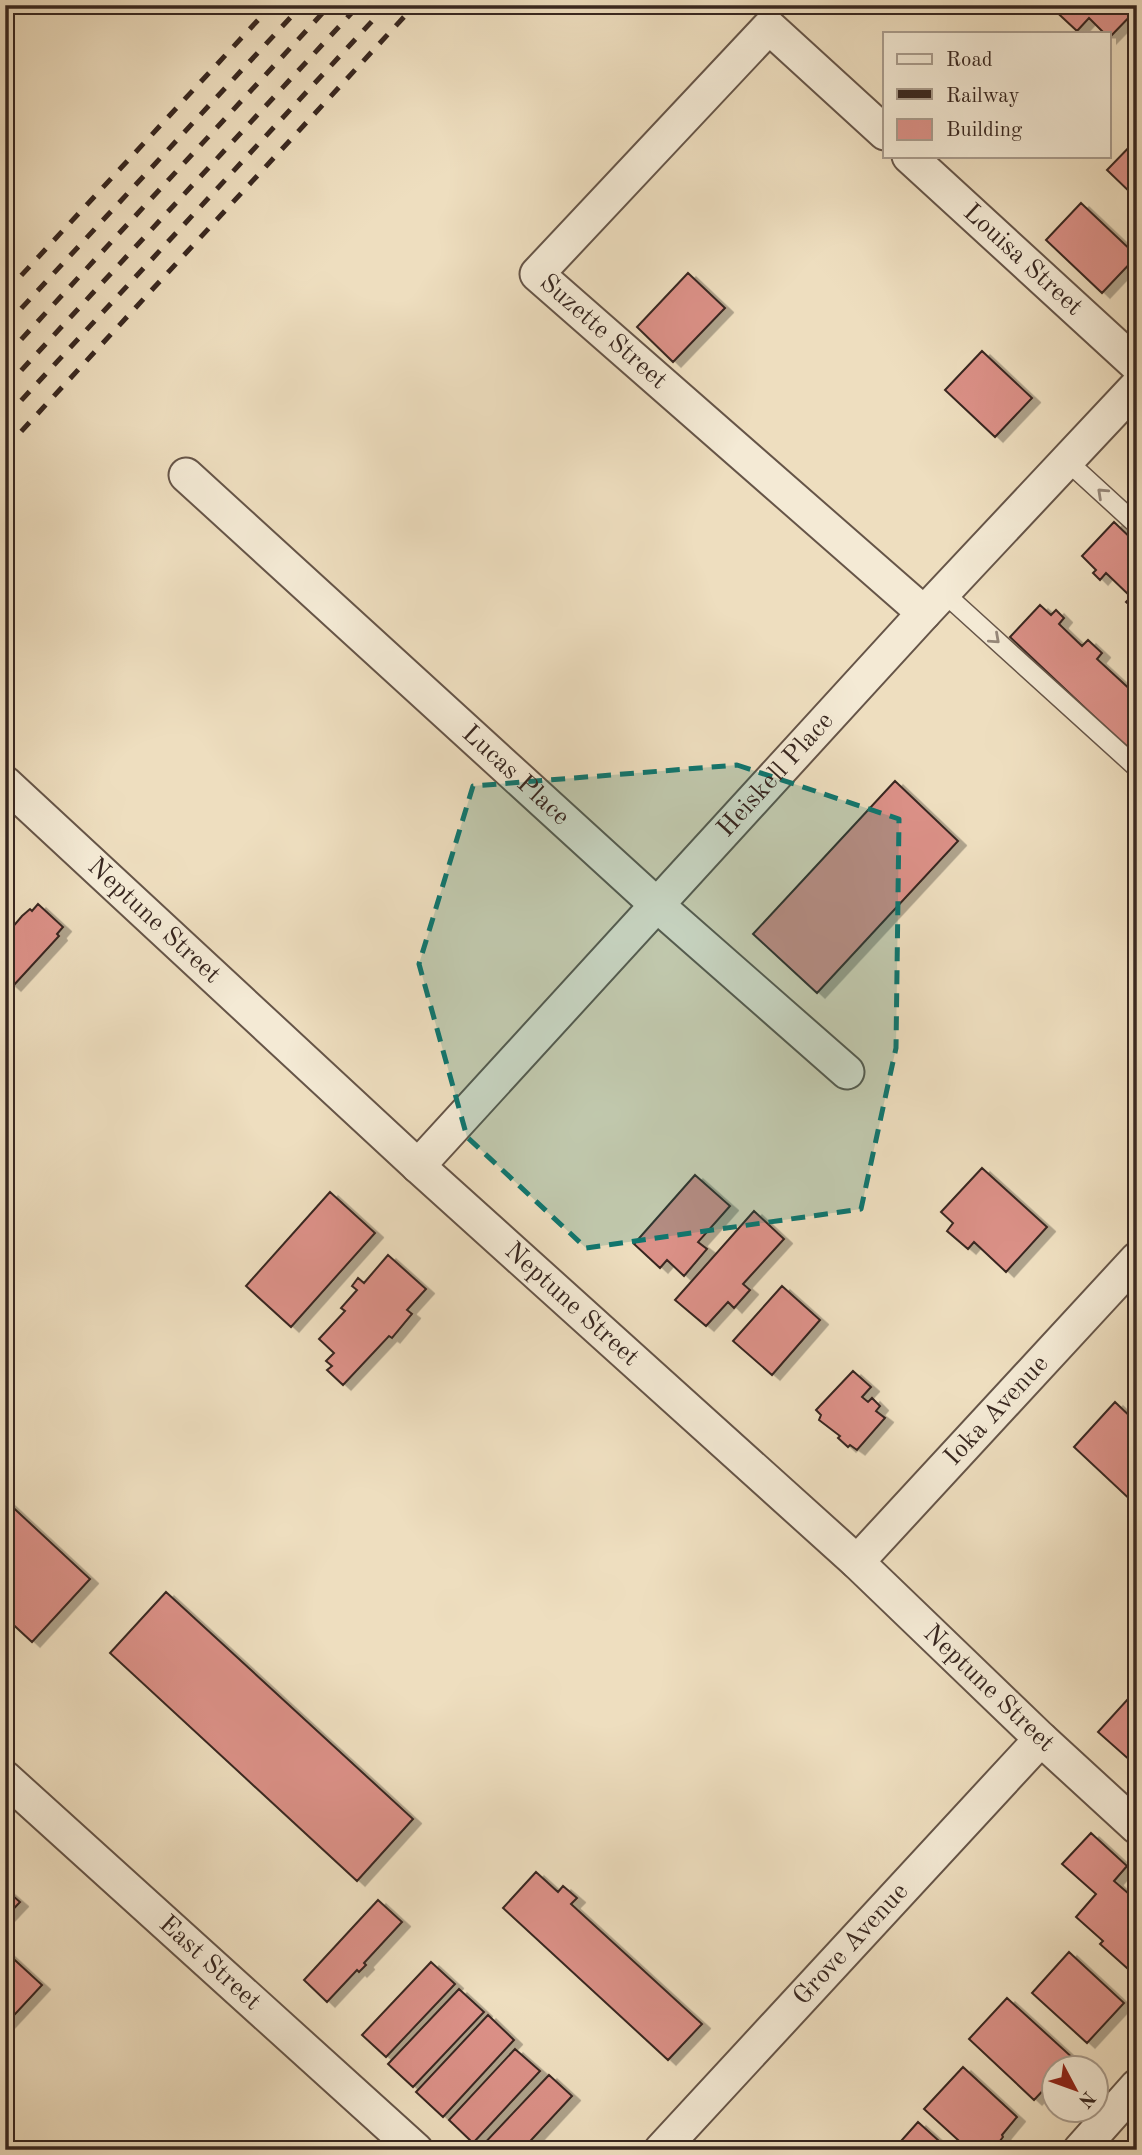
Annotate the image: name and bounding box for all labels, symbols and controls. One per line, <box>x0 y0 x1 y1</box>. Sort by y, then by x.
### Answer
legend <box>883 32 1110 158</box>
text: Road <box>946 50 993 71</box>
text: Railway <box>946 86 1020 107</box>
text: Building <box>946 120 1023 141</box>
street label: Louisa Street <box>958 199 1087 321</box>
street label: Suzette Street <box>534 270 672 394</box>
one-way arrow <box>1097 489 1110 501</box>
one-way arrow <box>987 631 1000 643</box>
street label: Heiskell Place <box>713 708 839 842</box>
street label: Lucas Place <box>457 721 574 831</box>
street label: Neptune Street <box>82 853 225 989</box>
street label: Neptune Street <box>499 1238 644 1371</box>
street label: Ioka Avenue <box>940 1351 1054 1471</box>
street label: Neptune Street <box>918 1620 1059 1757</box>
street label: Grove Avenue <box>789 1878 913 2010</box>
street label: East Street <box>154 1911 266 2016</box>
north arrow <box>1040 2054 1110 2124</box>
text: N <box>1074 2087 1098 2111</box>

